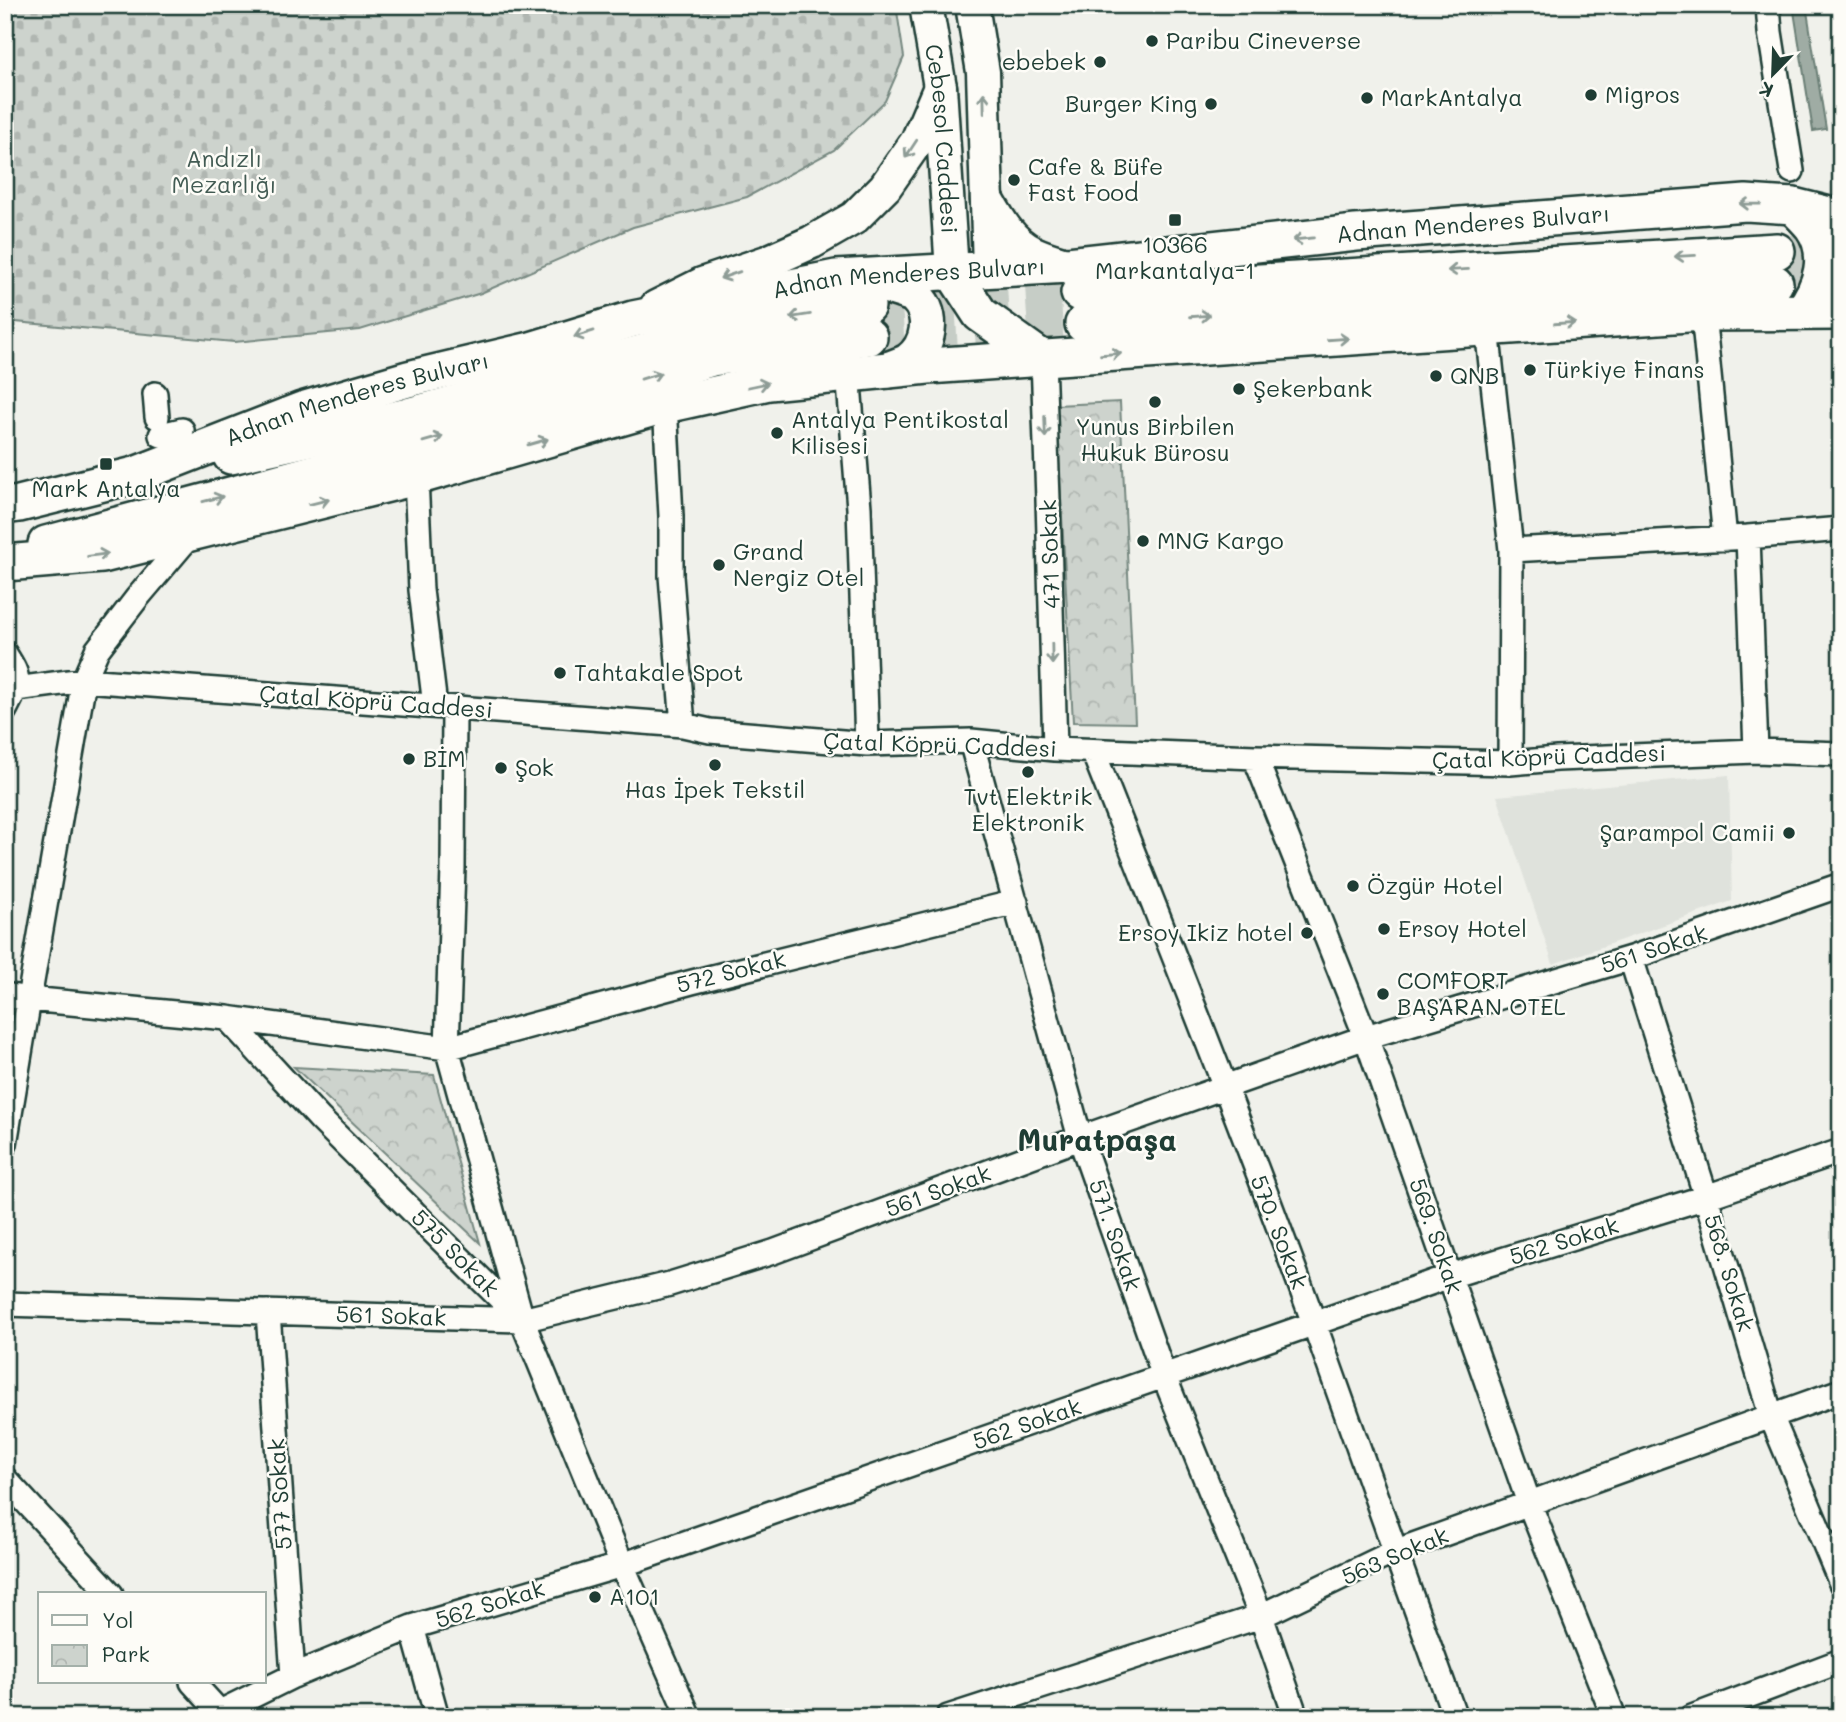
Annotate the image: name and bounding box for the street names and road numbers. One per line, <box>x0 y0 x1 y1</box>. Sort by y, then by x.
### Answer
street label: Cebesol Caddesi <box>919 42 966 234</box>
street label: Adnan Menderes Bulvarı <box>1335 198 1611 249</box>
street label: Adnan Menderes Bulvarı <box>770 250 1046 305</box>
street label: Adnan Menderes Bulvarı <box>221 344 492 452</box>
street label: 471 Sokak <box>1032 499 1066 609</box>
street label: Çatal Köprü Caddesi <box>258 678 494 724</box>
street label: Çatal Köprü Caddesi <box>823 725 1057 763</box>
street label: Çatal Köprü Caddesi <box>1432 737 1666 775</box>
street label: 561 Sokak <box>1597 917 1711 979</box>
street label: 572 Sokak <box>673 943 789 999</box>
street label: 561 Sokak <box>881 1157 995 1223</box>
street label: 570. Sokak <box>1244 1170 1315 1293</box>
street label: 569. Sokak <box>1403 1174 1471 1297</box>
street label: 571. Sokak <box>1083 1175 1149 1294</box>
street label: 575 Sokak <box>405 1202 506 1303</box>
street label: 562 Sokak <box>1505 1209 1622 1271</box>
street label: 568. Sokak <box>1698 1211 1762 1335</box>
street label: 561 Sokak <box>335 1298 447 1332</box>
street label: 562 Sokak <box>968 1391 1085 1456</box>
street label: 577 Sokak <box>260 1437 298 1551</box>
street label: 563 Sokak <box>1337 1519 1453 1591</box>
street label: 562 Sokak <box>431 1572 548 1634</box>

